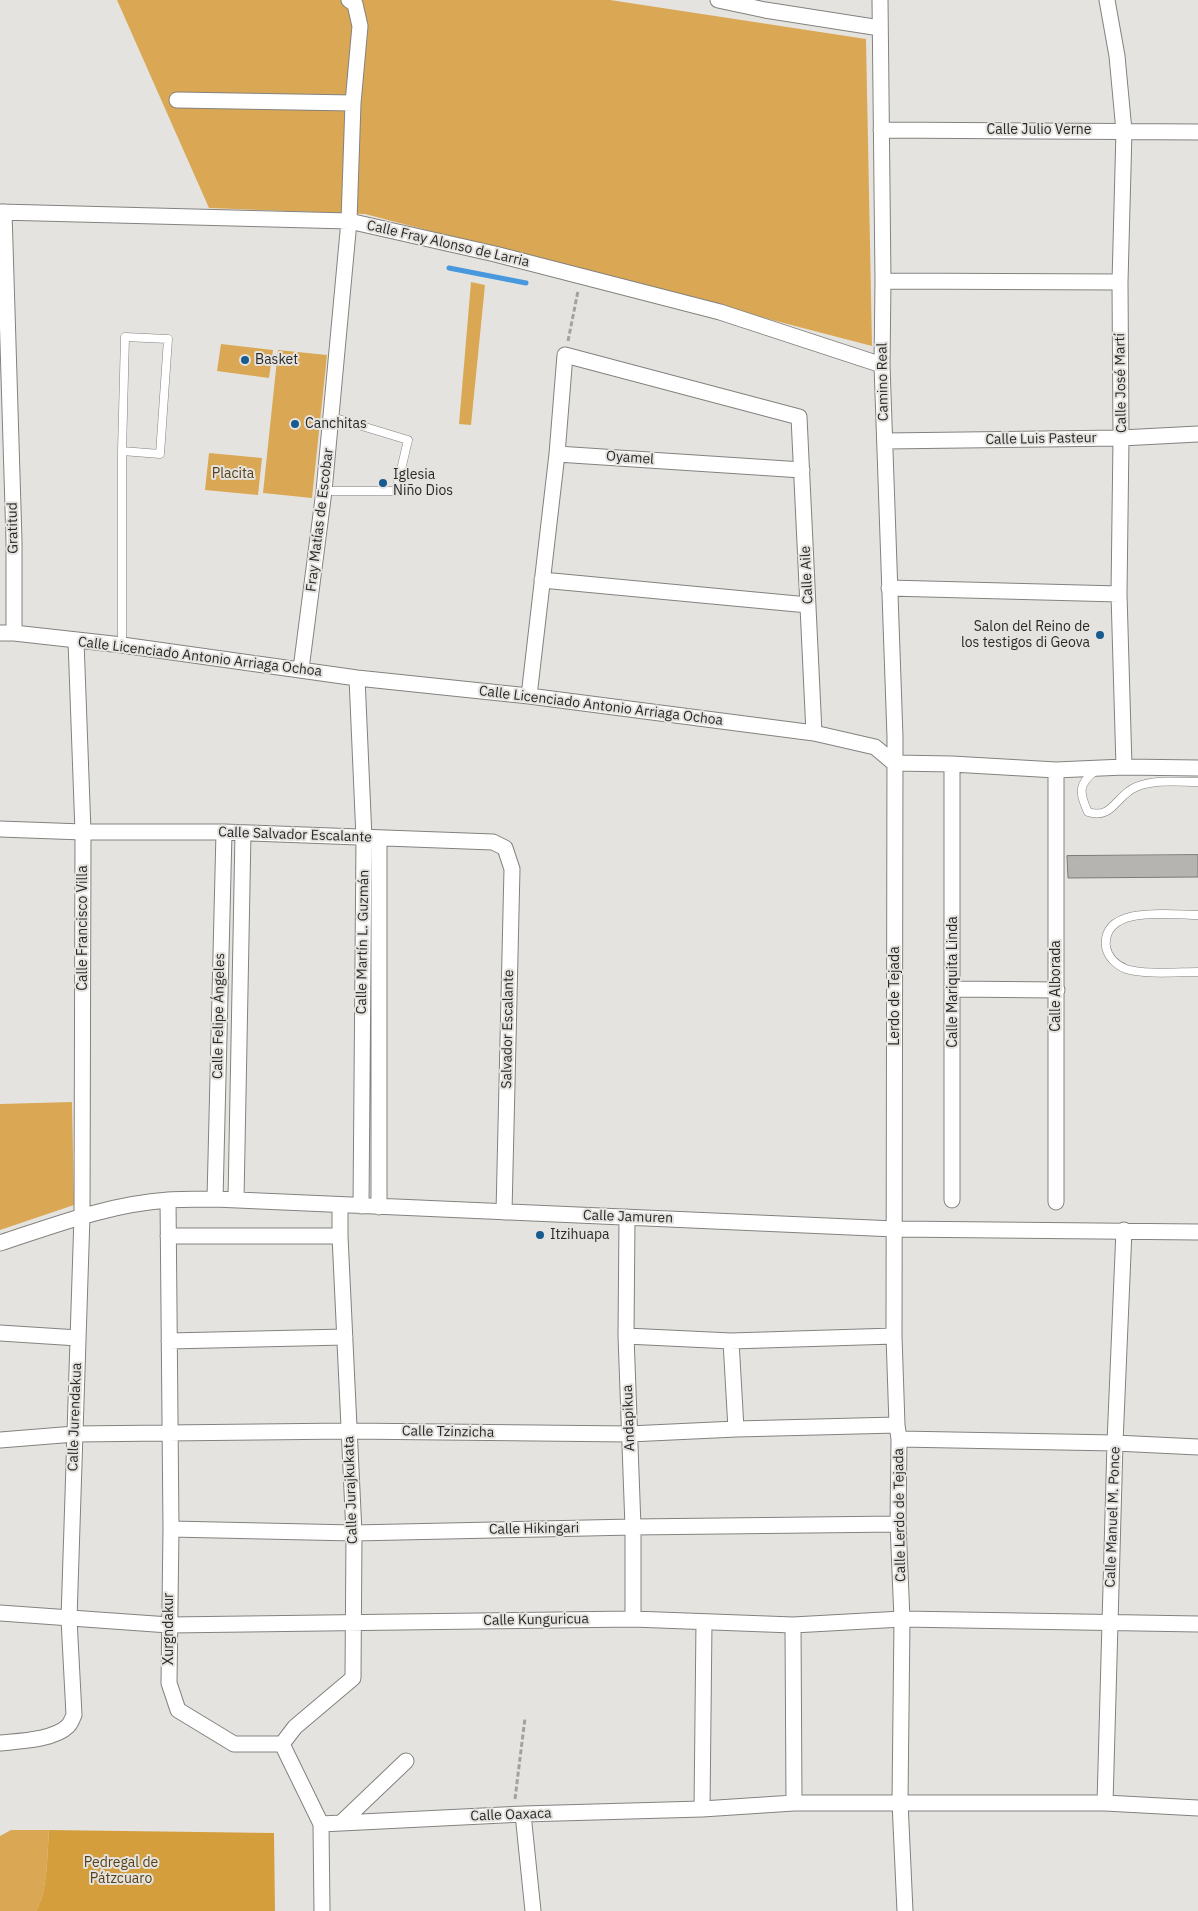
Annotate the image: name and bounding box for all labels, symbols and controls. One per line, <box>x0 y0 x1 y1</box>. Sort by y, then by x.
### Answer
street label: Calle Julio Verne <box>987 122 1091 138</box>
street label: Calle Fray Alonso de Larria <box>365 217 531 271</box>
street label: Calle José Martí <box>1112 333 1130 433</box>
street label: Camino Real <box>874 343 892 421</box>
place label: Basket <box>255 352 298 368</box>
marker: Basket <box>239 354 251 366</box>
place label: Canchitas <box>305 416 367 432</box>
marker: Canchitas <box>289 418 301 430</box>
street label: Calle Luis Pasteur <box>985 430 1097 448</box>
street label: Fray Matías de Escobar <box>303 447 337 593</box>
street label: Oyamel <box>606 448 654 468</box>
park label: Placita <box>212 466 254 482</box>
place label: Iglesia Niño Dios <box>393 467 453 500</box>
marker: Iglesia Niño Dios <box>377 477 389 489</box>
street label: Gratitud <box>4 502 22 554</box>
street label: Calle Aile <box>797 545 817 605</box>
place label: Salon del Reino de los testigos di Geova <box>961 619 1090 652</box>
marker: Salon del Reino de los testigos di Geova <box>1094 629 1106 641</box>
street label: Calle Licenciado Antonio Arriaga Ochoa <box>77 634 323 680</box>
street label: Calle Licenciado Antonio Arriaga Ochoa <box>478 683 724 729</box>
street label: Calle Salvador Escalante <box>218 824 372 846</box>
street label: Calle Francisco Villa <box>75 865 91 991</box>
street label: Calle Martín L. Guzmán <box>353 870 373 1014</box>
street label: Calle Mariquita Linda <box>945 916 961 1048</box>
street label: Calle Alborada <box>1048 940 1064 1032</box>
street label: Lerdo de Tejada <box>887 946 903 1046</box>
street label: Calle Felipe Ángeles <box>209 953 229 1079</box>
street label: Salvador Escalante <box>499 969 517 1089</box>
street label: Calle Jamuren <box>583 1207 673 1227</box>
place label: Itzihuapa <box>550 1227 609 1243</box>
marker: Itzihuapa <box>534 1229 546 1241</box>
street label: Calle Jurendakua <box>65 1362 85 1472</box>
street label: Andapikua <box>619 1384 639 1452</box>
street label: Calle Tzinzicha <box>402 1423 494 1441</box>
street label: Calle Jurajkukata <box>341 1436 361 1544</box>
street label: Calle Manuel M. Ponce <box>1102 1446 1124 1588</box>
street label: Calle Lerdo de Tejada <box>890 1448 910 1582</box>
street label: Calle Hikingari <box>489 1520 579 1538</box>
street label: Xurgndakur <box>161 1593 177 1665</box>
street label: Calle Kunguricua <box>483 1611 589 1629</box>
street label: Calle Oaxaca <box>470 1805 552 1825</box>
park label: Pedregal de Pátzcuaro <box>84 1855 158 1888</box>

